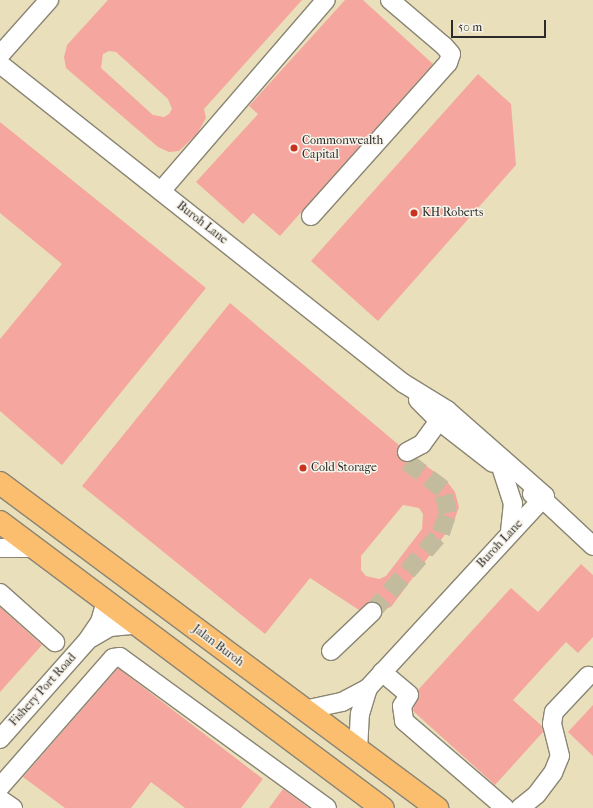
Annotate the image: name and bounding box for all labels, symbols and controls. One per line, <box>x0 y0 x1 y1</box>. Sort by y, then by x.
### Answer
scale bar <box>453 12 548 38</box>
text: 50 m <box>458 20 482 34</box>
place label: Commonwealth Capital <box>302 134 383 162</box>
marker: Commonwealth Capital <box>289 143 299 153</box>
street label: Buroh Lane <box>174 199 230 247</box>
place label: KH Roberts <box>422 206 483 220</box>
marker: KH Roberts <box>409 208 419 218</box>
place label: Cold Storage <box>311 461 377 475</box>
marker: Cold Storage <box>298 463 308 473</box>
street label: Buroh Lane <box>474 517 526 571</box>
street label: Jalan Buroh <box>189 622 247 670</box>
street label: Fishery Port Road <box>7 651 79 729</box>

